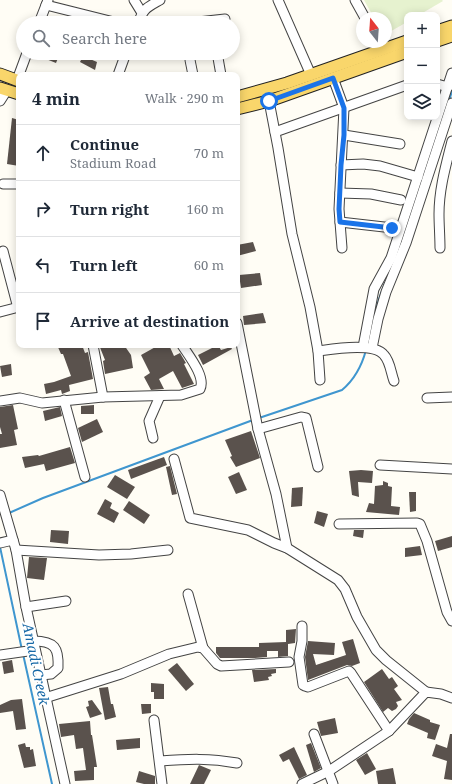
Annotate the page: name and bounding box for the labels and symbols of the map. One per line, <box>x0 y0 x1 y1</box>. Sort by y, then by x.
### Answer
north arrow <box>356 12 392 48</box>
route start <box>260 92 278 110</box>
route end <box>383 219 401 237</box>
water label: Amadi Creek <box>18 620 55 708</box>

